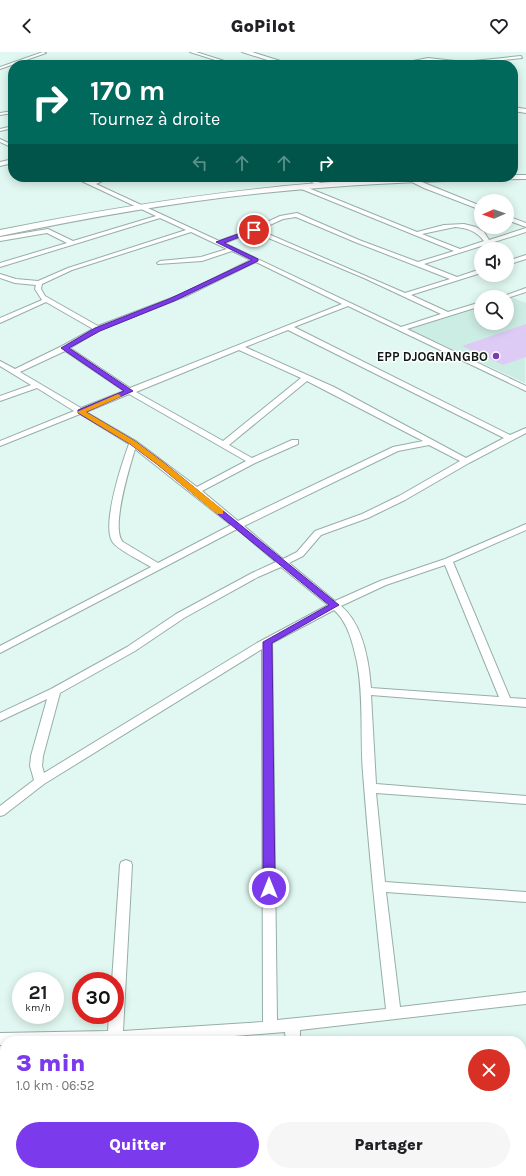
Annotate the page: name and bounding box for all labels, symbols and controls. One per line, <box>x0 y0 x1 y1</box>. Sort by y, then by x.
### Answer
icon: back <box>16 15 38 37</box>
text: GoPilot <box>231 15 295 37</box>
icon: heart <box>488 15 510 37</box>
text: 170 m <box>90 74 165 107</box>
icon: right <box>24 76 76 128</box>
text: Tournez à droite <box>90 108 220 130</box>
icon: left <box>189 152 211 174</box>
icon: ahead <box>231 152 253 174</box>
icon: ahead <box>273 152 295 174</box>
icon: right <box>315 152 337 174</box>
north arrow <box>474 194 514 234</box>
map controls <box>474 194 514 330</box>
pin <box>237 213 271 247</box>
icon: arrive <box>243 219 265 241</box>
button: sound <box>474 242 514 282</box>
button: search <box>474 290 514 330</box>
place label: EPP DJOGNANGBO <box>377 349 488 364</box>
marker: EPP DJOGNANGBO <box>491 351 501 361</box>
position arrow <box>248 867 290 909</box>
speed limit sign: 30 <box>72 972 124 1024</box>
text: 21 <box>28 981 48 1004</box>
text: km/h <box>25 1002 51 1014</box>
text: 3 min <box>16 1049 85 1077</box>
button: close <box>468 1049 510 1091</box>
text: 1.0 km · 06:52 <box>16 1078 94 1093</box>
button: Quitter <box>16 1122 259 1168</box>
button: Partager <box>267 1122 510 1168</box>

